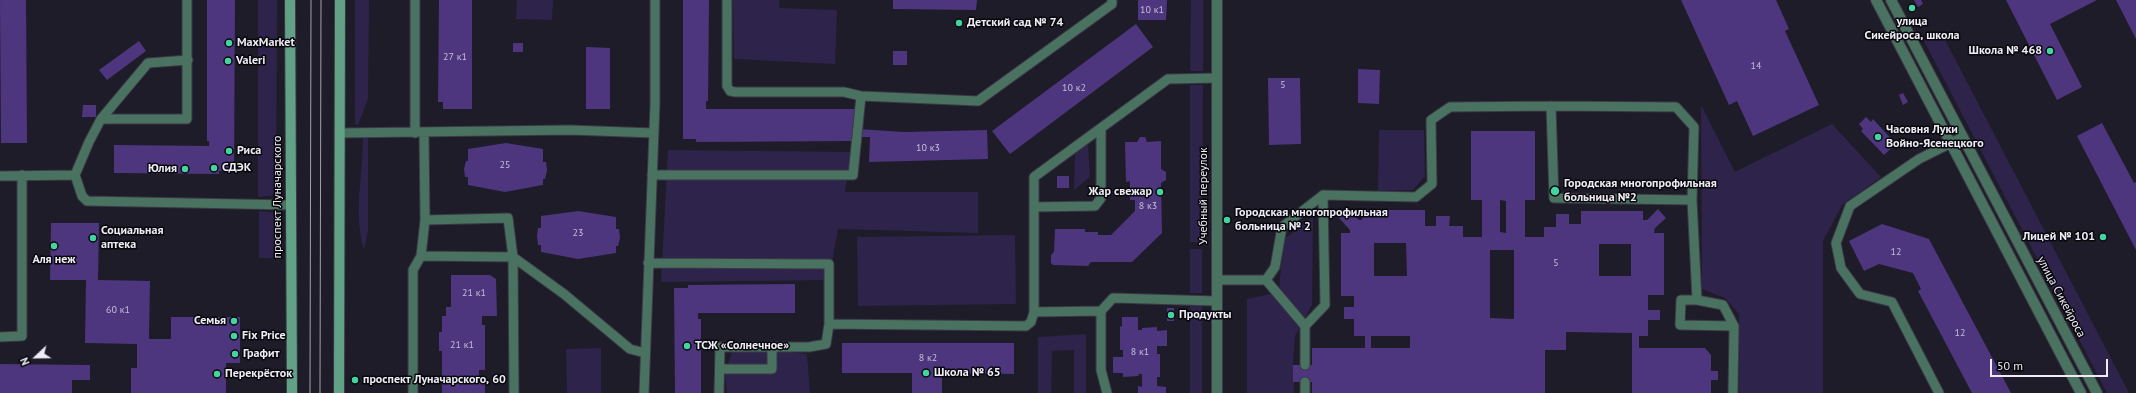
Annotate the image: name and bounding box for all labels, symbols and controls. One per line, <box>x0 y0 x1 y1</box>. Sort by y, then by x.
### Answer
marker: улица Сикейроса, школа <box>1907 3 1917 13</box>
house number: 10 к1 <box>1140 4 1164 16</box>
place label: улица Сикейроса, школа <box>1864 15 1960 43</box>
place label: Детский сад № 74 <box>967 16 1063 30</box>
marker: Детский сад № 74 <box>954 18 964 28</box>
place label: MaxMarket <box>237 36 295 50</box>
marker: MaxMarket <box>224 38 234 48</box>
place label: Школа № 468 <box>1969 44 2042 58</box>
marker: Школа № 468 <box>2045 46 2055 56</box>
house number: 27 к1 <box>443 51 467 63</box>
place label: Valeri <box>236 54 266 68</box>
marker: Valeri <box>223 56 233 66</box>
house number: 14 <box>1751 60 1761 72</box>
house number: 5 <box>1280 79 1286 91</box>
house number: 10 к2 <box>1062 82 1086 94</box>
place label: Часовня Луки Войно-Ясенецкого <box>1886 123 1984 151</box>
marker: Часовня Луки Войно-Ясенецкого <box>1873 132 1883 142</box>
street label: проспект Луначарского <box>271 136 285 258</box>
house number: 10 к3 <box>916 142 940 154</box>
place label: Риса <box>237 144 261 158</box>
marker: Риса <box>224 146 234 156</box>
street label: Учебный переулок <box>1197 147 1211 245</box>
house number: 25 <box>500 159 510 171</box>
place label: СДЭК <box>222 161 251 175</box>
place label: Юлия <box>148 162 177 176</box>
marker: СДЭК <box>209 163 219 173</box>
marker: Юлия <box>180 164 190 174</box>
place label: Городская многопрофильная больница №2 <box>1564 177 1717 205</box>
place label: Жар свежар <box>1088 185 1152 199</box>
marker: Городская многопрофильная больница №2 <box>1549 185 1561 197</box>
marker: Жар свежар <box>1155 187 1165 197</box>
house number: 8 к3 <box>1139 200 1157 212</box>
place label: Городская многопрофильная больница № 2 <box>1235 206 1388 234</box>
marker: Городская многопрофильная больница № 2 <box>1222 215 1232 225</box>
place label: Социальная аптека <box>101 224 163 252</box>
house number: 23 <box>573 227 583 239</box>
place label: Лицей № 101 <box>2023 230 2095 244</box>
marker: Лицей № 101 <box>2098 232 2108 242</box>
marker: Социальная аптека <box>88 233 98 243</box>
marker: Аля неж <box>49 241 59 251</box>
house number: 12 <box>1891 246 1901 258</box>
place label: Аля неж <box>33 253 75 267</box>
street label: улица Сикейроса <box>2034 254 2088 340</box>
house number: 5 <box>1553 257 1559 269</box>
house number: 21 к1 <box>462 287 486 299</box>
house number: 60 к1 <box>106 304 130 316</box>
place label: Продукты <box>1179 308 1231 322</box>
marker: Продукты <box>1166 310 1176 320</box>
place label: Семья <box>194 314 226 328</box>
marker: Семья <box>229 316 239 326</box>
house number: 12 <box>1955 327 1965 339</box>
place label: Fix Price <box>242 329 286 343</box>
marker: Fix Price <box>229 331 239 341</box>
north arrow <box>16 337 56 377</box>
house number: 21 к1 <box>450 339 474 351</box>
place label: ТСЖ «Солнечное» <box>695 339 789 353</box>
marker: ТСЖ «Солнечное» <box>682 341 692 351</box>
house number: 8 к1 <box>1131 346 1149 358</box>
place label: Графит <box>243 347 279 361</box>
marker: Графит <box>230 349 240 359</box>
scale bar <box>1992 351 2110 377</box>
house number: 8 к2 <box>919 352 937 364</box>
text: N <box>17 356 33 367</box>
text: 50 m <box>1997 358 2023 373</box>
place label: Школа № 65 <box>934 366 1001 380</box>
place label: Перекрёсток <box>225 367 292 381</box>
marker: Школа № 65 <box>921 368 931 378</box>
marker: Перекрёсток <box>212 369 222 379</box>
place label: проспект Луначарского, 60 <box>363 373 506 387</box>
marker: проспект Луначарского, 60 <box>350 375 360 385</box>

